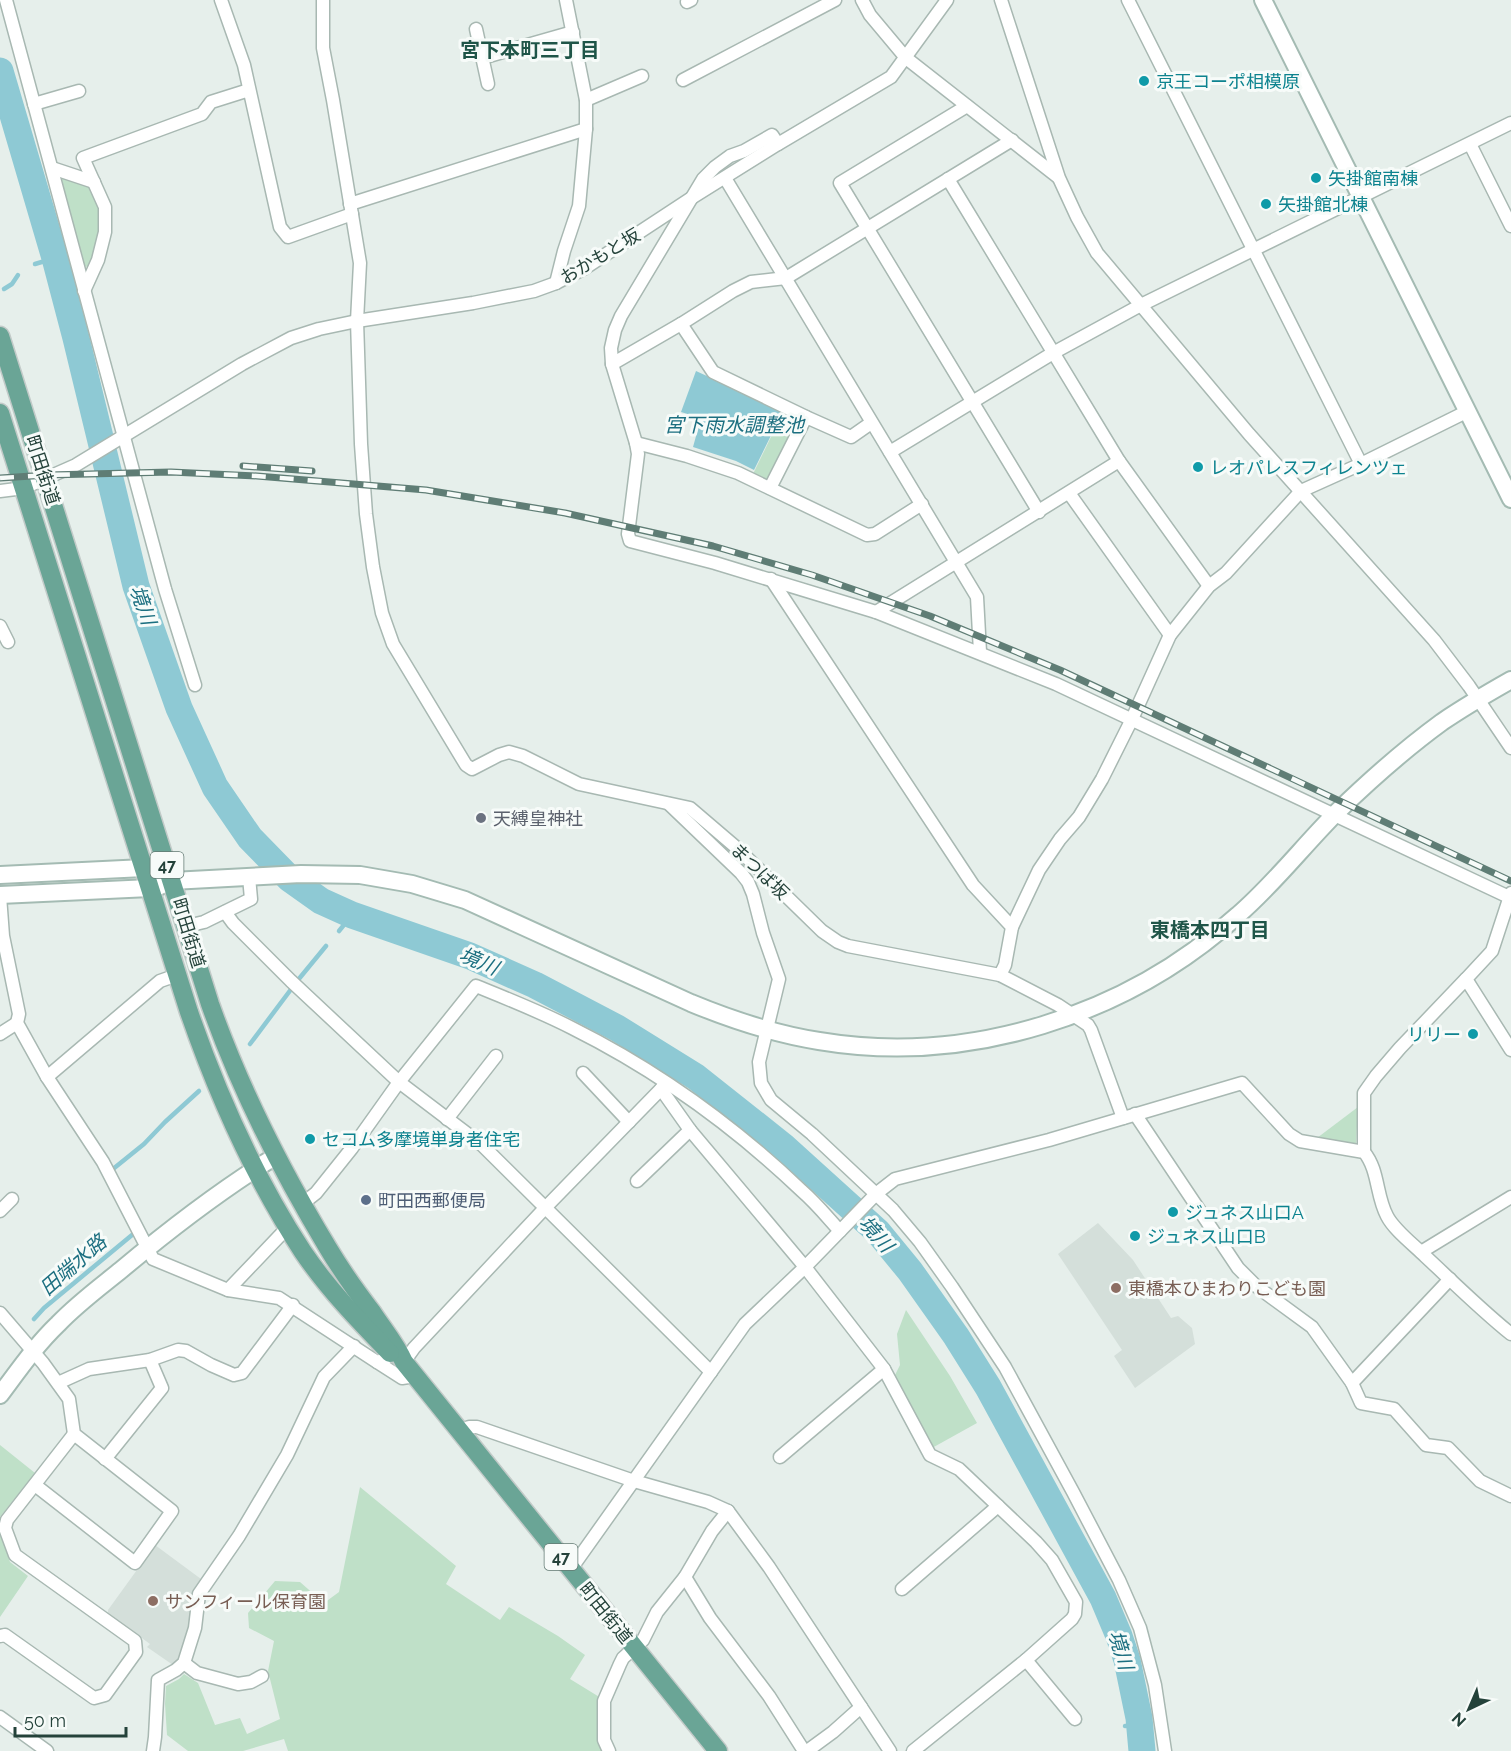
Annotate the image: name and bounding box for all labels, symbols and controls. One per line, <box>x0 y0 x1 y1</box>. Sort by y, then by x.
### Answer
district label: 宮下本町三丁目 <box>460 38 600 62</box>
place label: 京王コーポ相模原 <box>1156 71 1300 92</box>
marker: 京王コーポ相模原 <box>1137 74 1151 88</box>
place label: 矢掛館南棟 <box>1328 168 1418 189</box>
marker: 矢掛館南棟 <box>1309 171 1323 185</box>
place label: 矢掛館北棟 <box>1278 194 1368 215</box>
marker: 矢掛館北棟 <box>1259 197 1273 211</box>
street label: おかもと坂 <box>556 224 644 288</box>
water label: 宮下雨水調整池 <box>664 413 806 437</box>
street label: 町田街道 <box>22 433 64 507</box>
place label: レオパレスフィレンツェ <box>1210 457 1408 478</box>
marker: レオパレスフィレンツェ <box>1191 460 1205 474</box>
water label: 境川 <box>125 582 162 630</box>
place label: 天縛皇神社 <box>493 808 583 829</box>
marker: 天縛皇神社 <box>474 811 488 825</box>
street label: まつば坂 <box>727 838 793 904</box>
road number: 47 <box>150 852 184 878</box>
street label: 町田街道 <box>168 896 210 970</box>
district label: 東橋本四丁目 <box>1150 918 1270 942</box>
water label: 境川 <box>456 942 504 981</box>
place label: リリー <box>1407 1024 1461 1045</box>
marker: リリー <box>1466 1027 1480 1041</box>
place label: セコム多摩境単身者住宅 <box>322 1129 520 1150</box>
marker: セコム多摩境単身者住宅 <box>303 1132 317 1146</box>
place label: 町田西郵便局 <box>378 1190 486 1211</box>
marker: 町田西郵便局 <box>359 1193 373 1207</box>
place label: ジュネス山口A <box>1185 1202 1304 1223</box>
marker: ジュネス山口A <box>1166 1205 1180 1219</box>
water label: 境川 <box>854 1211 900 1258</box>
place label: ジュネス山口B <box>1147 1226 1266 1247</box>
water label: 田端水路 <box>35 1228 113 1300</box>
marker: ジュネス山口B <box>1128 1229 1142 1243</box>
place label: 東橋本ひまわりこども園 <box>1128 1278 1326 1299</box>
marker: 東橋本ひまわりこども園 <box>1109 1281 1123 1295</box>
road number: 47 <box>544 1544 578 1570</box>
street label: 町田街道 <box>575 1578 637 1648</box>
place label: サンフィール保育園 <box>165 1591 326 1612</box>
marker: サンフィール保育園 <box>146 1594 160 1608</box>
water label: 境川 <box>1104 1627 1139 1675</box>
north arrow <box>1439 1679 1499 1739</box>
scale bar <box>15 1700 126 1738</box>
text: N <box>1448 1708 1470 1731</box>
text: 50 m <box>24 1710 66 1731</box>

